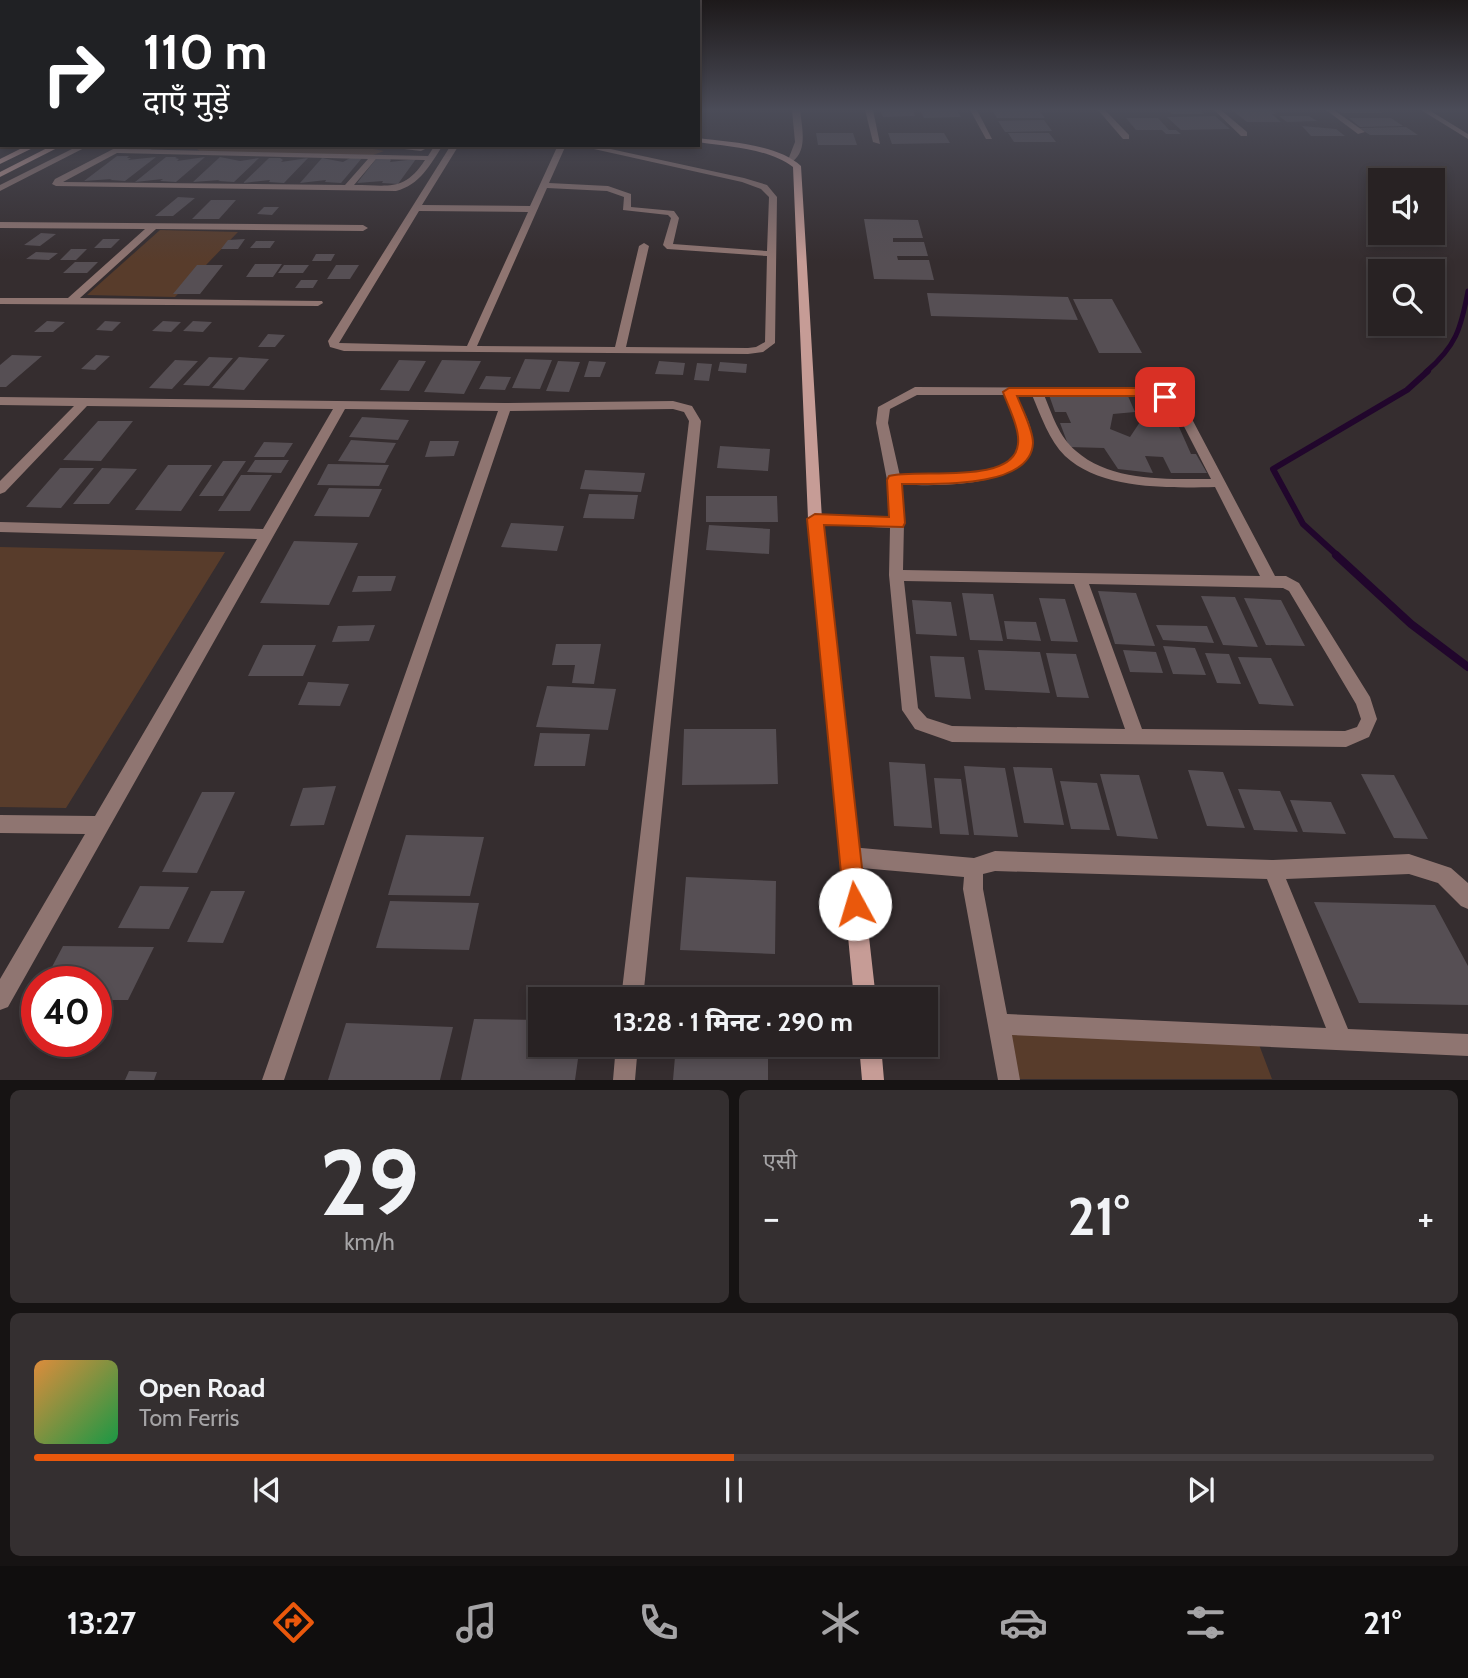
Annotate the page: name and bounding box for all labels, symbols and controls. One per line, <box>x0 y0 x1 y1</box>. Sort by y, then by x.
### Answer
text: 110 m <box>143 22 267 81</box>
icon: right <box>28 28 119 119</box>
text: दाएँ मुड़ें <box>143 82 229 121</box>
map controls <box>1368 168 1445 336</box>
button: sound <box>1368 168 1445 245</box>
button: search <box>1368 259 1445 336</box>
pin <box>1135 367 1195 427</box>
icon: arrive <box>1146 378 1184 416</box>
position arrow <box>818 867 892 941</box>
speed limit sign: 40 <box>21 966 112 1057</box>
text: 13:28 · 1 मिनट · 290 m <box>613 1006 853 1038</box>
text: 29 <box>320 1127 419 1238</box>
text: एसी <box>763 1147 797 1175</box>
text: 21° <box>1068 1185 1129 1248</box>
text: − <box>763 1194 780 1241</box>
text: + <box>1417 1194 1434 1241</box>
text: km/h <box>344 1228 395 1256</box>
text: Open Road <box>139 1372 265 1404</box>
text: Tom Ferris <box>139 1404 239 1432</box>
icon: previous <box>248 1471 286 1509</box>
icon: pause <box>715 1471 753 1509</box>
icon: next <box>1182 1471 1220 1509</box>
icon: directions <box>269 1598 318 1647</box>
icon: music <box>452 1598 501 1647</box>
icon: phone <box>634 1598 683 1647</box>
icon: climate <box>816 1598 865 1647</box>
icon: car <box>999 1598 1048 1647</box>
icon: filters <box>1181 1598 1230 1647</box>
text: 13:27 <box>67 1603 136 1642</box>
text: 21° <box>1363 1603 1401 1642</box>

